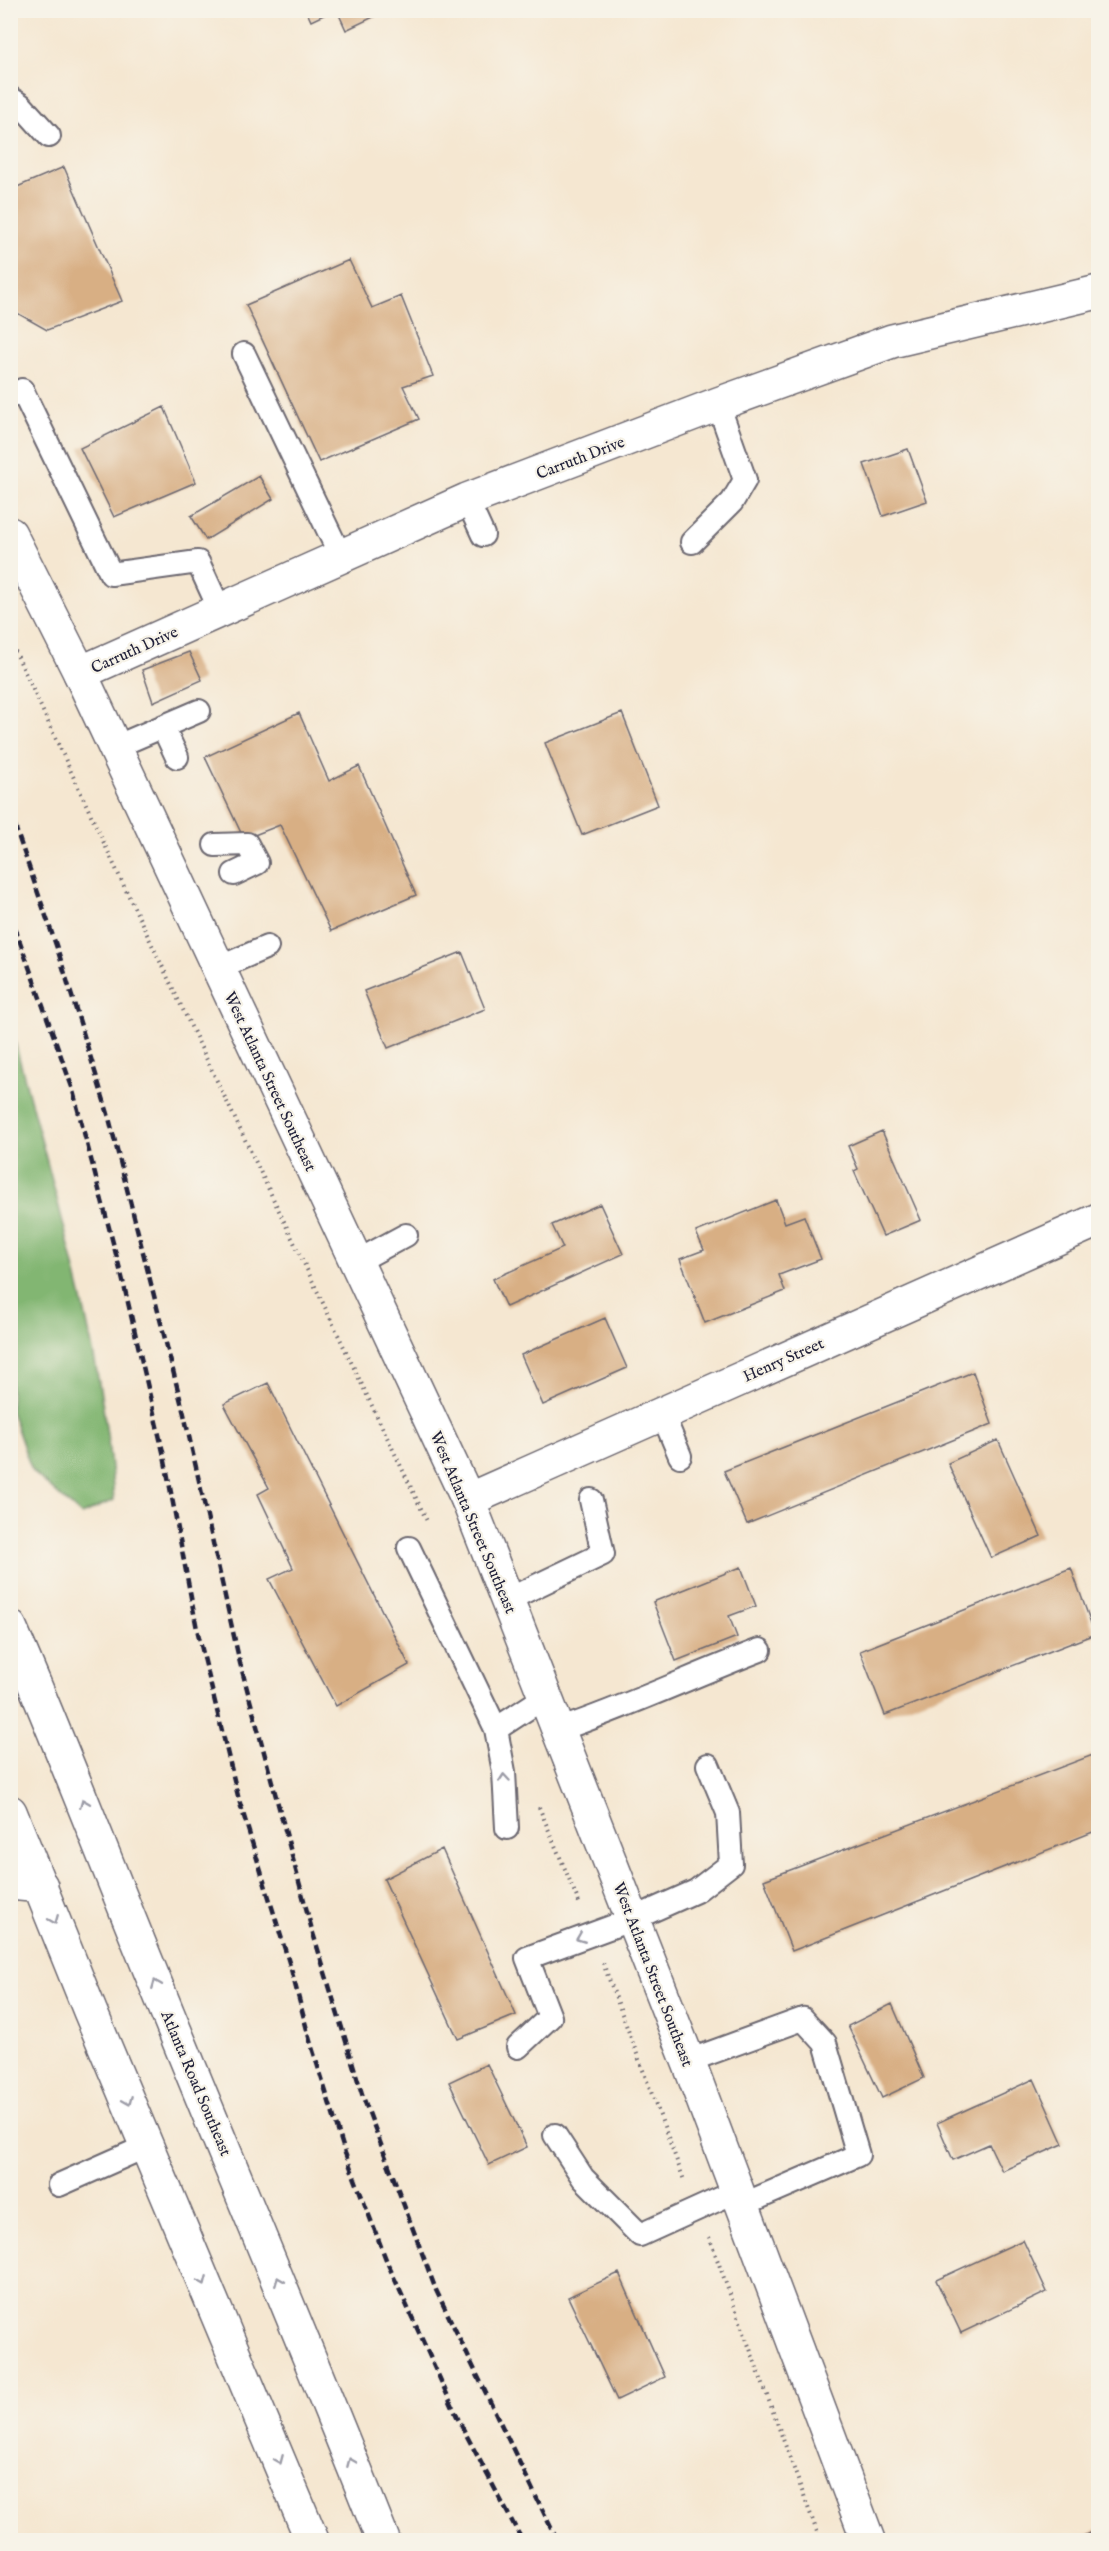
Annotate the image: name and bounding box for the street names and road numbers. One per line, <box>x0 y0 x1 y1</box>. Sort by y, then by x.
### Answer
street label: Carruth Drive <box>534 433 628 485</box>
street label: Carruth Drive <box>88 623 181 679</box>
street label: West Atlanta Street Southeast <box>219 989 320 1175</box>
street label: Henry Street <box>740 1334 828 1388</box>
street label: West Atlanta Street Southeast <box>425 1429 520 1617</box>
street label: West Atlanta Street Southeast <box>608 1880 697 2070</box>
street label: Atlanta Road Southeast <box>155 2007 235 2160</box>

